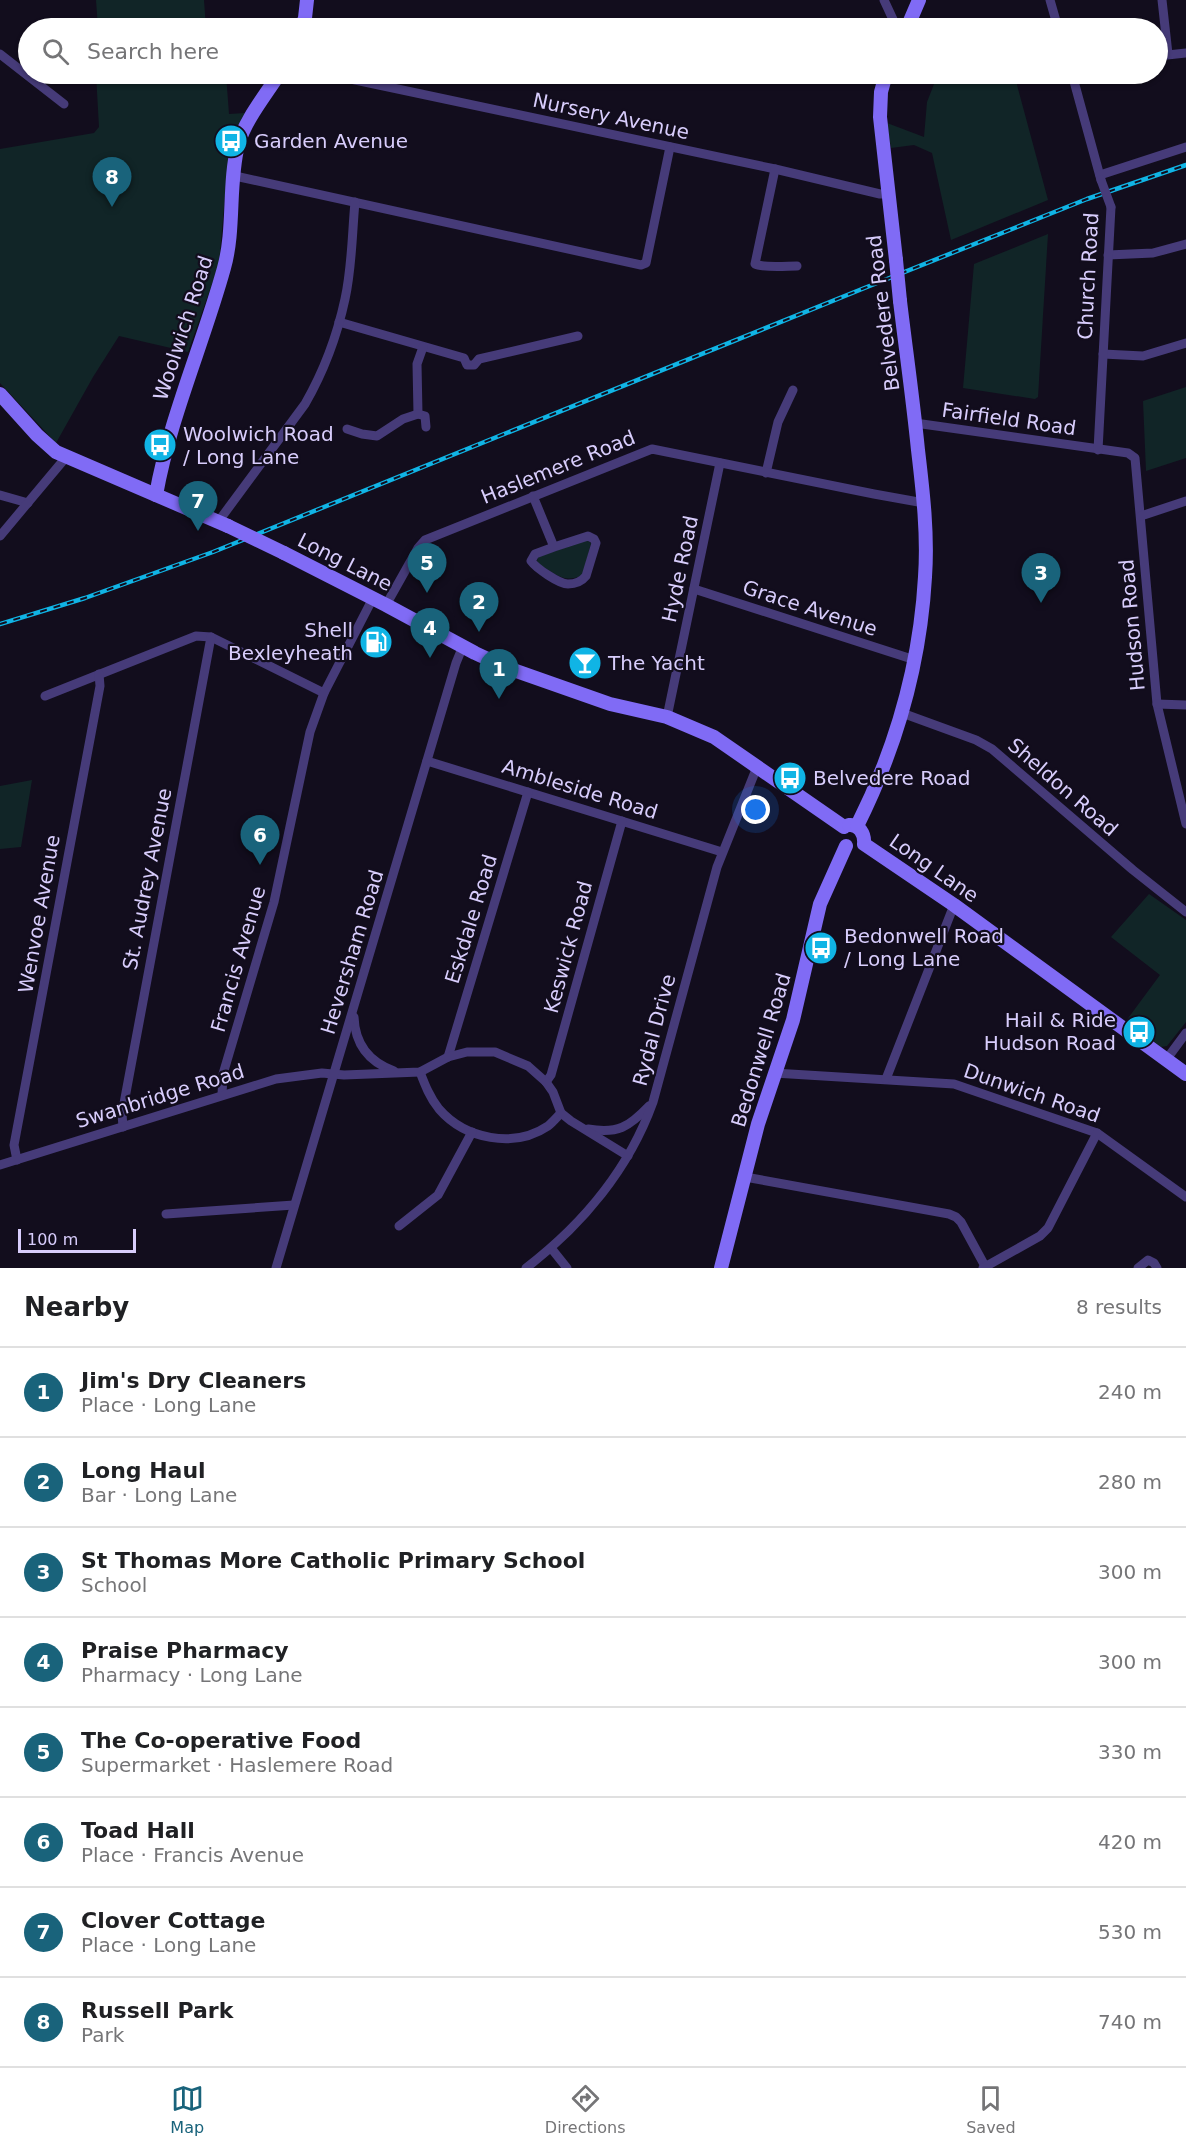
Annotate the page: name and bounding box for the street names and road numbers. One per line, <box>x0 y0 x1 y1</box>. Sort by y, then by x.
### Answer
street label: Nursery Avenue <box>531 88 691 144</box>
street label: Church Road <box>1073 212 1103 340</box>
street label: Belvedere Road <box>862 233 904 393</box>
street label: Woolwich Road <box>148 253 218 403</box>
street label: Fairfield Road <box>940 398 1078 440</box>
street label: Haslemere Road <box>477 425 639 509</box>
street label: Hyde Road <box>657 513 703 625</box>
street label: Long Lane <box>294 528 396 596</box>
street label: Hudson Road <box>1114 558 1150 692</box>
street label: Grace Avenue <box>740 575 880 641</box>
street label: Sheldon Road <box>1003 733 1123 841</box>
street label: Ambleside Road <box>499 754 661 824</box>
street label: St. Audrey Avenue <box>118 786 176 972</box>
street label: Long Lane <box>885 829 983 907</box>
street label: Wenvoe Avenue <box>13 833 65 995</box>
street label: Eskdale Road <box>440 851 502 987</box>
street label: Heversham Road <box>316 867 388 1037</box>
street label: Keswick Road <box>539 878 597 1016</box>
street label: Francis Avenue <box>206 883 270 1035</box>
street label: Bedonwell Road <box>726 970 796 1130</box>
street label: Rydal Drive <box>628 971 680 1089</box>
street label: Dunwich Road <box>961 1058 1103 1128</box>
street label: Swanbridge Road <box>73 1059 247 1133</box>

